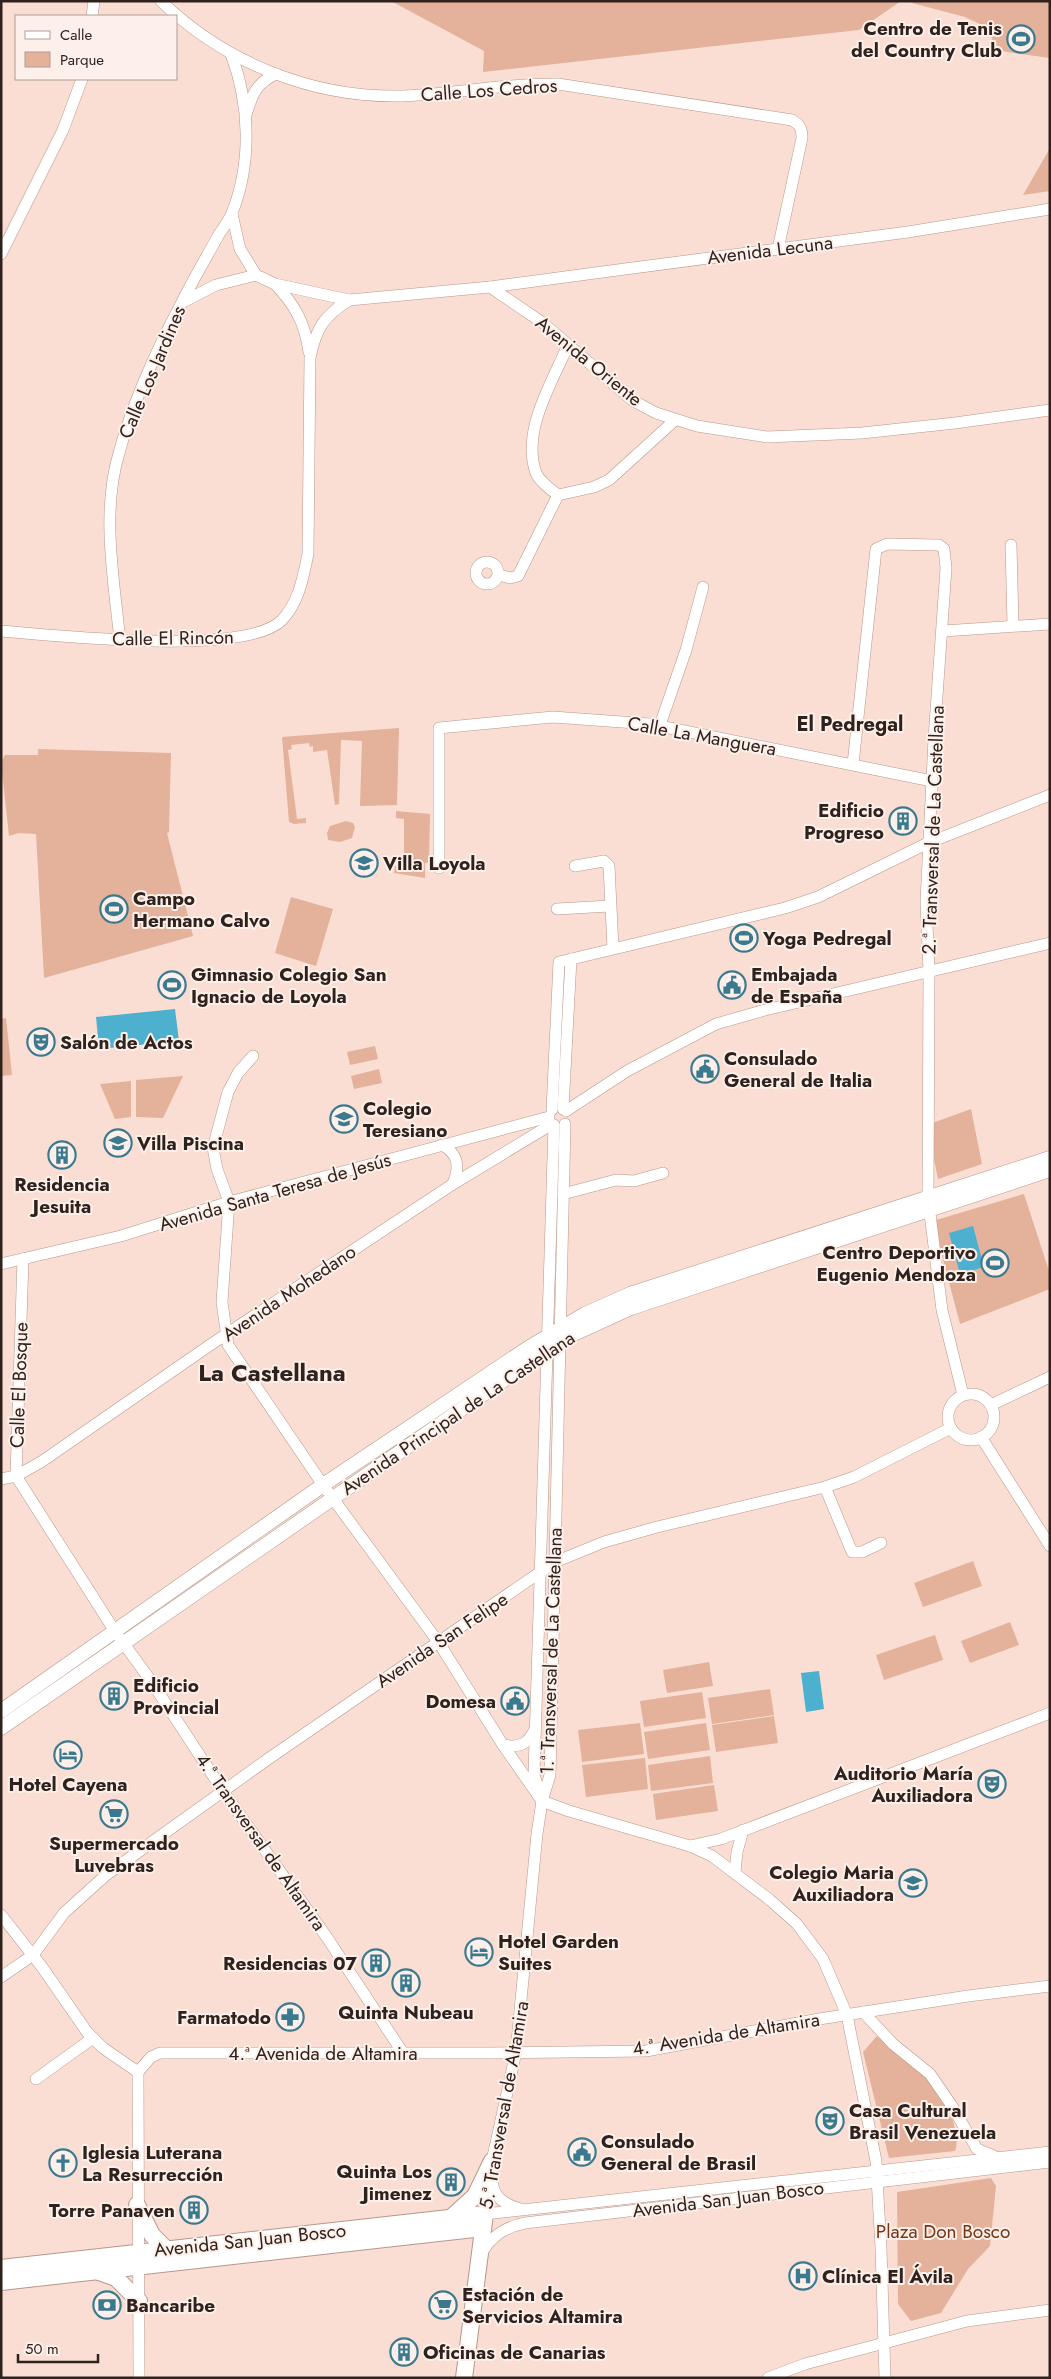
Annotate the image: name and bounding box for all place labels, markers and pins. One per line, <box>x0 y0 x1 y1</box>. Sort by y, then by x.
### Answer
place label: Centro de Tenis del Country Club <box>851 15 1002 64</box>
sports icon: Centro de Tenis del Country Club <box>1006 24 1036 54</box>
place label: Edificio Progreso <box>804 797 884 846</box>
building icon: Edificio Progreso <box>888 806 918 836</box>
school or university icon: Villa Loyola <box>349 848 379 878</box>
place label: Villa Loyola <box>382 850 486 877</box>
place label: Campo Hermano Calvo <box>133 885 270 934</box>
sports icon: Campo Hermano Calvo <box>99 894 129 924</box>
sports icon: Yoga Pedregal <box>729 923 759 953</box>
place label: Yoga Pedregal <box>762 925 892 952</box>
place label: Gimnasio Colegio San Ignacio de Loyola <box>191 961 387 1010</box>
place label: Embajada de España <box>751 961 843 1010</box>
sports icon: Gimnasio Colegio San Ignacio de Loyola <box>157 970 187 1000</box>
public building icon: Embajada de España <box>717 970 747 1000</box>
theatre icon: Salón de Actos <box>26 1027 56 1057</box>
place label: Salón de Actos <box>60 1029 193 1056</box>
place label: Consulado General de Italia <box>724 1045 872 1094</box>
public building icon: Consulado General de Italia <box>690 1054 720 1084</box>
place label: Colegio Teresiano <box>363 1095 447 1144</box>
school or university icon: Colegio Teresiano <box>329 1104 359 1134</box>
school or university icon: Villa Piscina <box>103 1128 133 1158</box>
place label: Villa Piscina <box>136 1130 244 1157</box>
building icon: Residencia Jesuita <box>47 1140 77 1170</box>
place label: Residencia Jesuita <box>14 1171 110 1220</box>
place label: Centro Deportivo Eugenio Mendoza <box>817 1239 976 1288</box>
sports icon: Centro Deportivo Eugenio Mendoza <box>980 1248 1010 1278</box>
place label: Edificio Provincial <box>133 1672 219 1721</box>
building icon: Edificio Provincial <box>99 1681 129 1711</box>
public building icon: Domesa <box>500 1686 530 1716</box>
place label: Domesa <box>425 1688 496 1715</box>
hotel icon: Hotel Cayena <box>53 1740 83 1770</box>
place label: Auditorio María Auxiliadora <box>833 1760 973 1809</box>
theatre icon: Auditorio María Auxiliadora <box>977 1769 1007 1799</box>
place label: Hotel Cayena <box>8 1771 128 1798</box>
supermarket icon: Supermercado Luvebras <box>99 1799 129 1829</box>
place label: Supermercado Luvebras <box>49 1830 179 1879</box>
place label: Colegio Maria Auxiliadora <box>769 1859 894 1908</box>
school or university icon: Colegio Maria Auxiliadora <box>898 1868 928 1898</box>
place label: Hotel Garden Suites <box>498 1928 619 1977</box>
hotel icon: Hotel Garden Suites <box>464 1937 494 1967</box>
building icon: Residencias 07 <box>361 1948 391 1978</box>
place label: Residencias 07 <box>223 1950 358 1977</box>
building icon: Quinta Nubeau <box>391 1968 421 1998</box>
place label: Quinta Nubeau <box>338 1999 474 2026</box>
pharmacy icon: Farmatodo <box>275 2002 305 2032</box>
place label: Farmatodo <box>177 2004 271 2031</box>
place label: Casa Cultural Brasil Venezuela <box>849 2097 996 2146</box>
theatre icon: Casa Cultural Brasil Venezuela <box>815 2106 845 2136</box>
place label: Consulado General de Brasil <box>601 2128 756 2177</box>
public building icon: Consulado General de Brasil <box>567 2137 597 2167</box>
place label: Iglesia Luterana La Resurrección <box>82 2139 223 2188</box>
church icon: Iglesia Luterana La Resurrección <box>48 2148 78 2178</box>
place label: Quinta Los Jimenez <box>337 2158 432 2207</box>
building icon: Quinta Los Jimenez <box>436 2167 466 2197</box>
building icon: Torre Panaven <box>179 2195 209 2225</box>
place label: Torre Panaven <box>49 2197 175 2224</box>
hospital icon: Clínica El Ávila <box>788 2261 818 2291</box>
place label: Clínica El Ávila <box>822 2263 953 2290</box>
place label: Estación de Servicios Altamira <box>462 2281 623 2330</box>
bank icon: Bancaribe <box>92 2290 122 2320</box>
supermarket icon: Estación de Servicios Altamira <box>428 2290 458 2320</box>
place label: Bancaribe <box>126 2292 215 2319</box>
building icon: Oficinas de Canarias <box>389 2337 419 2367</box>
place label: Oficinas de Canarias <box>423 2339 606 2366</box>

